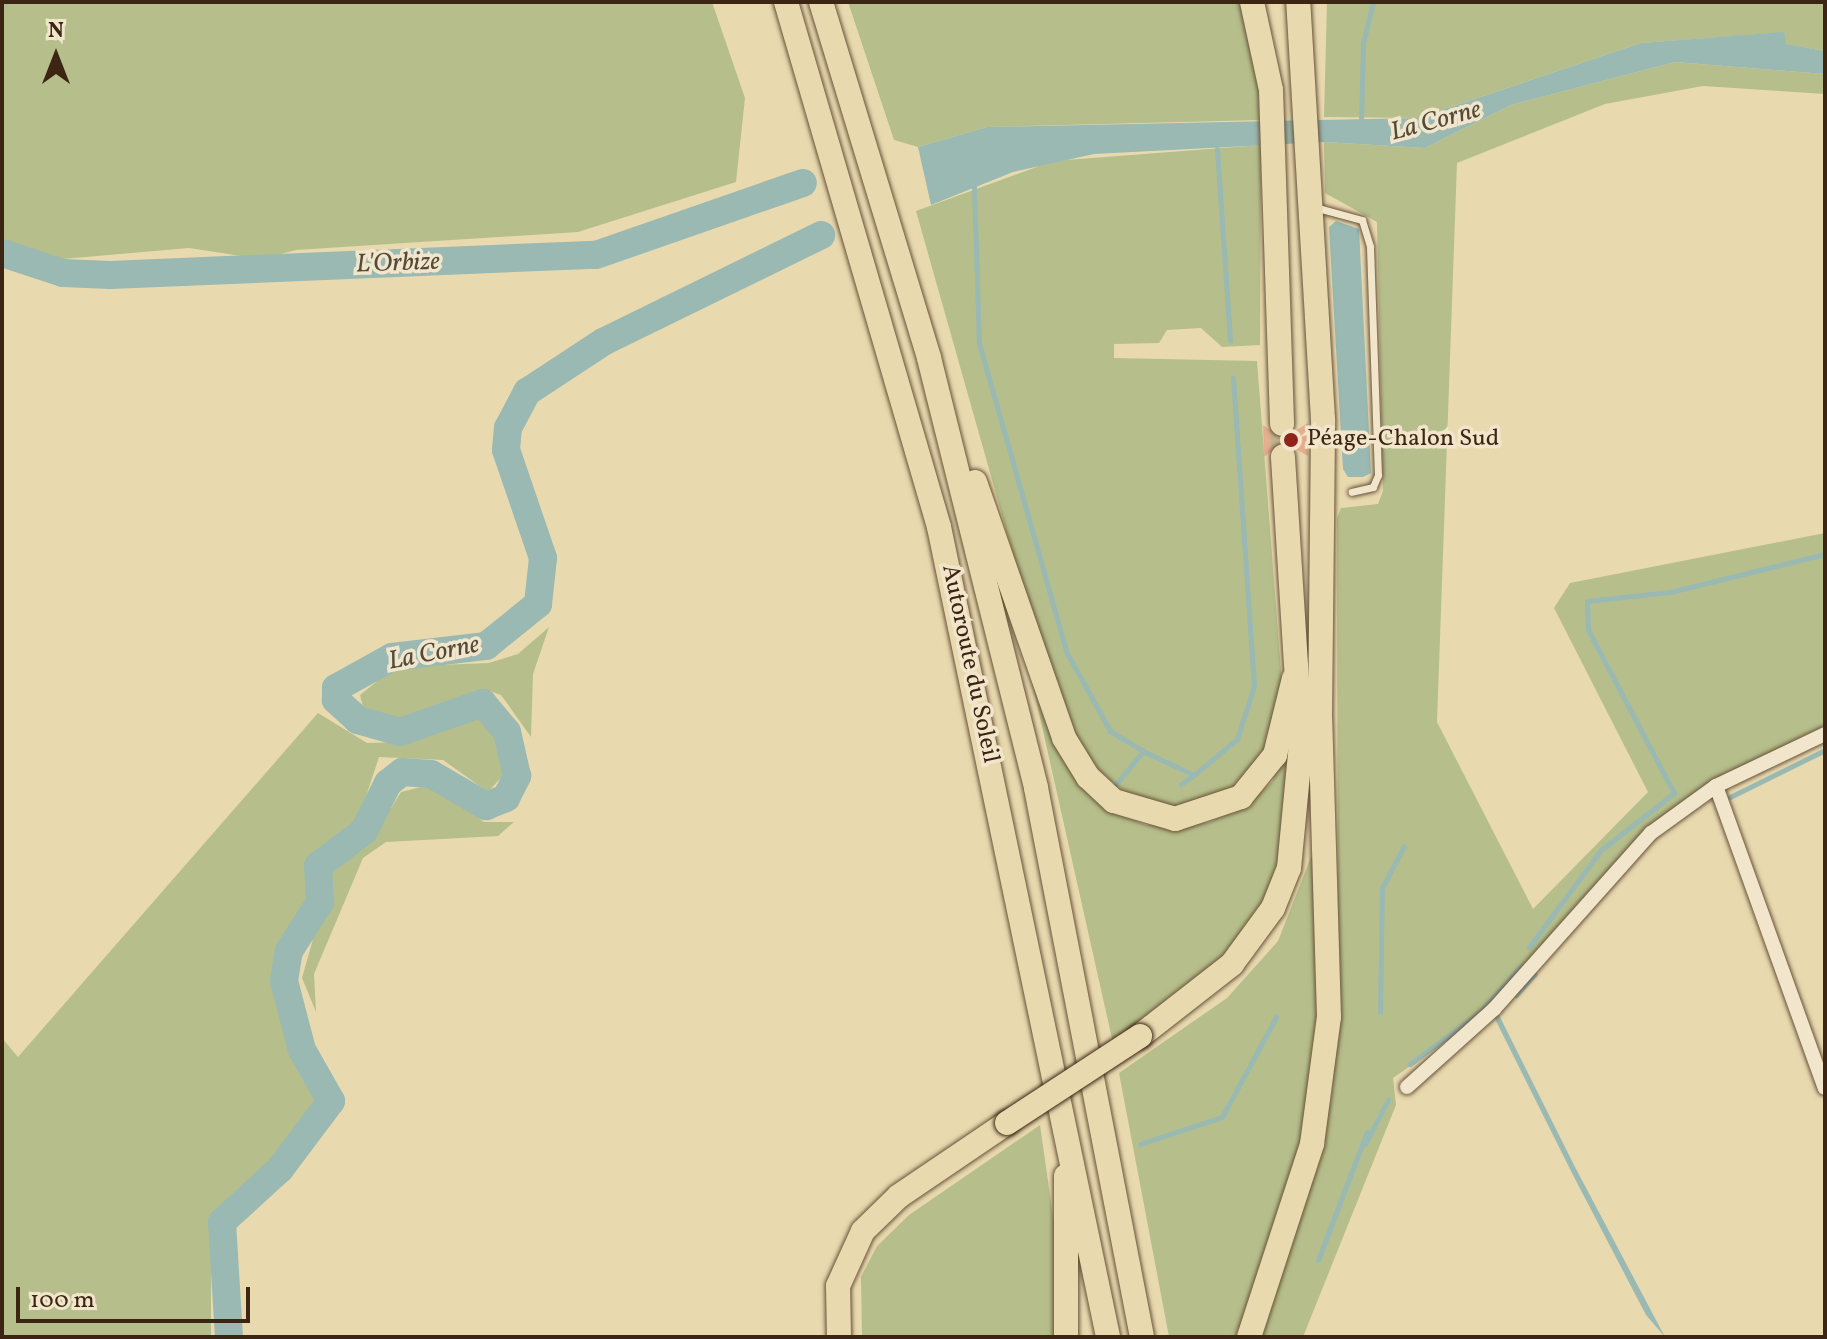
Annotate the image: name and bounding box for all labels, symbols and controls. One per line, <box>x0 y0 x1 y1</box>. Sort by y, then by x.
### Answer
north arrow <box>16 16 96 96</box>
text: N <box>48 16 64 47</box>
water label: La Corne <box>1387 95 1485 149</box>
water label: L'Orbize <box>356 247 440 281</box>
place label: Péage-Chalon Sud <box>1307 426 1499 454</box>
marker: Péage-Chalon Sud <box>1282 431 1300 449</box>
street label: Autoroute du Soleil <box>934 562 1004 766</box>
water label: La Corne <box>386 630 482 678</box>
scale bar <box>20 1271 254 1321</box>
text: 100 m <box>30 1284 95 1318</box>

